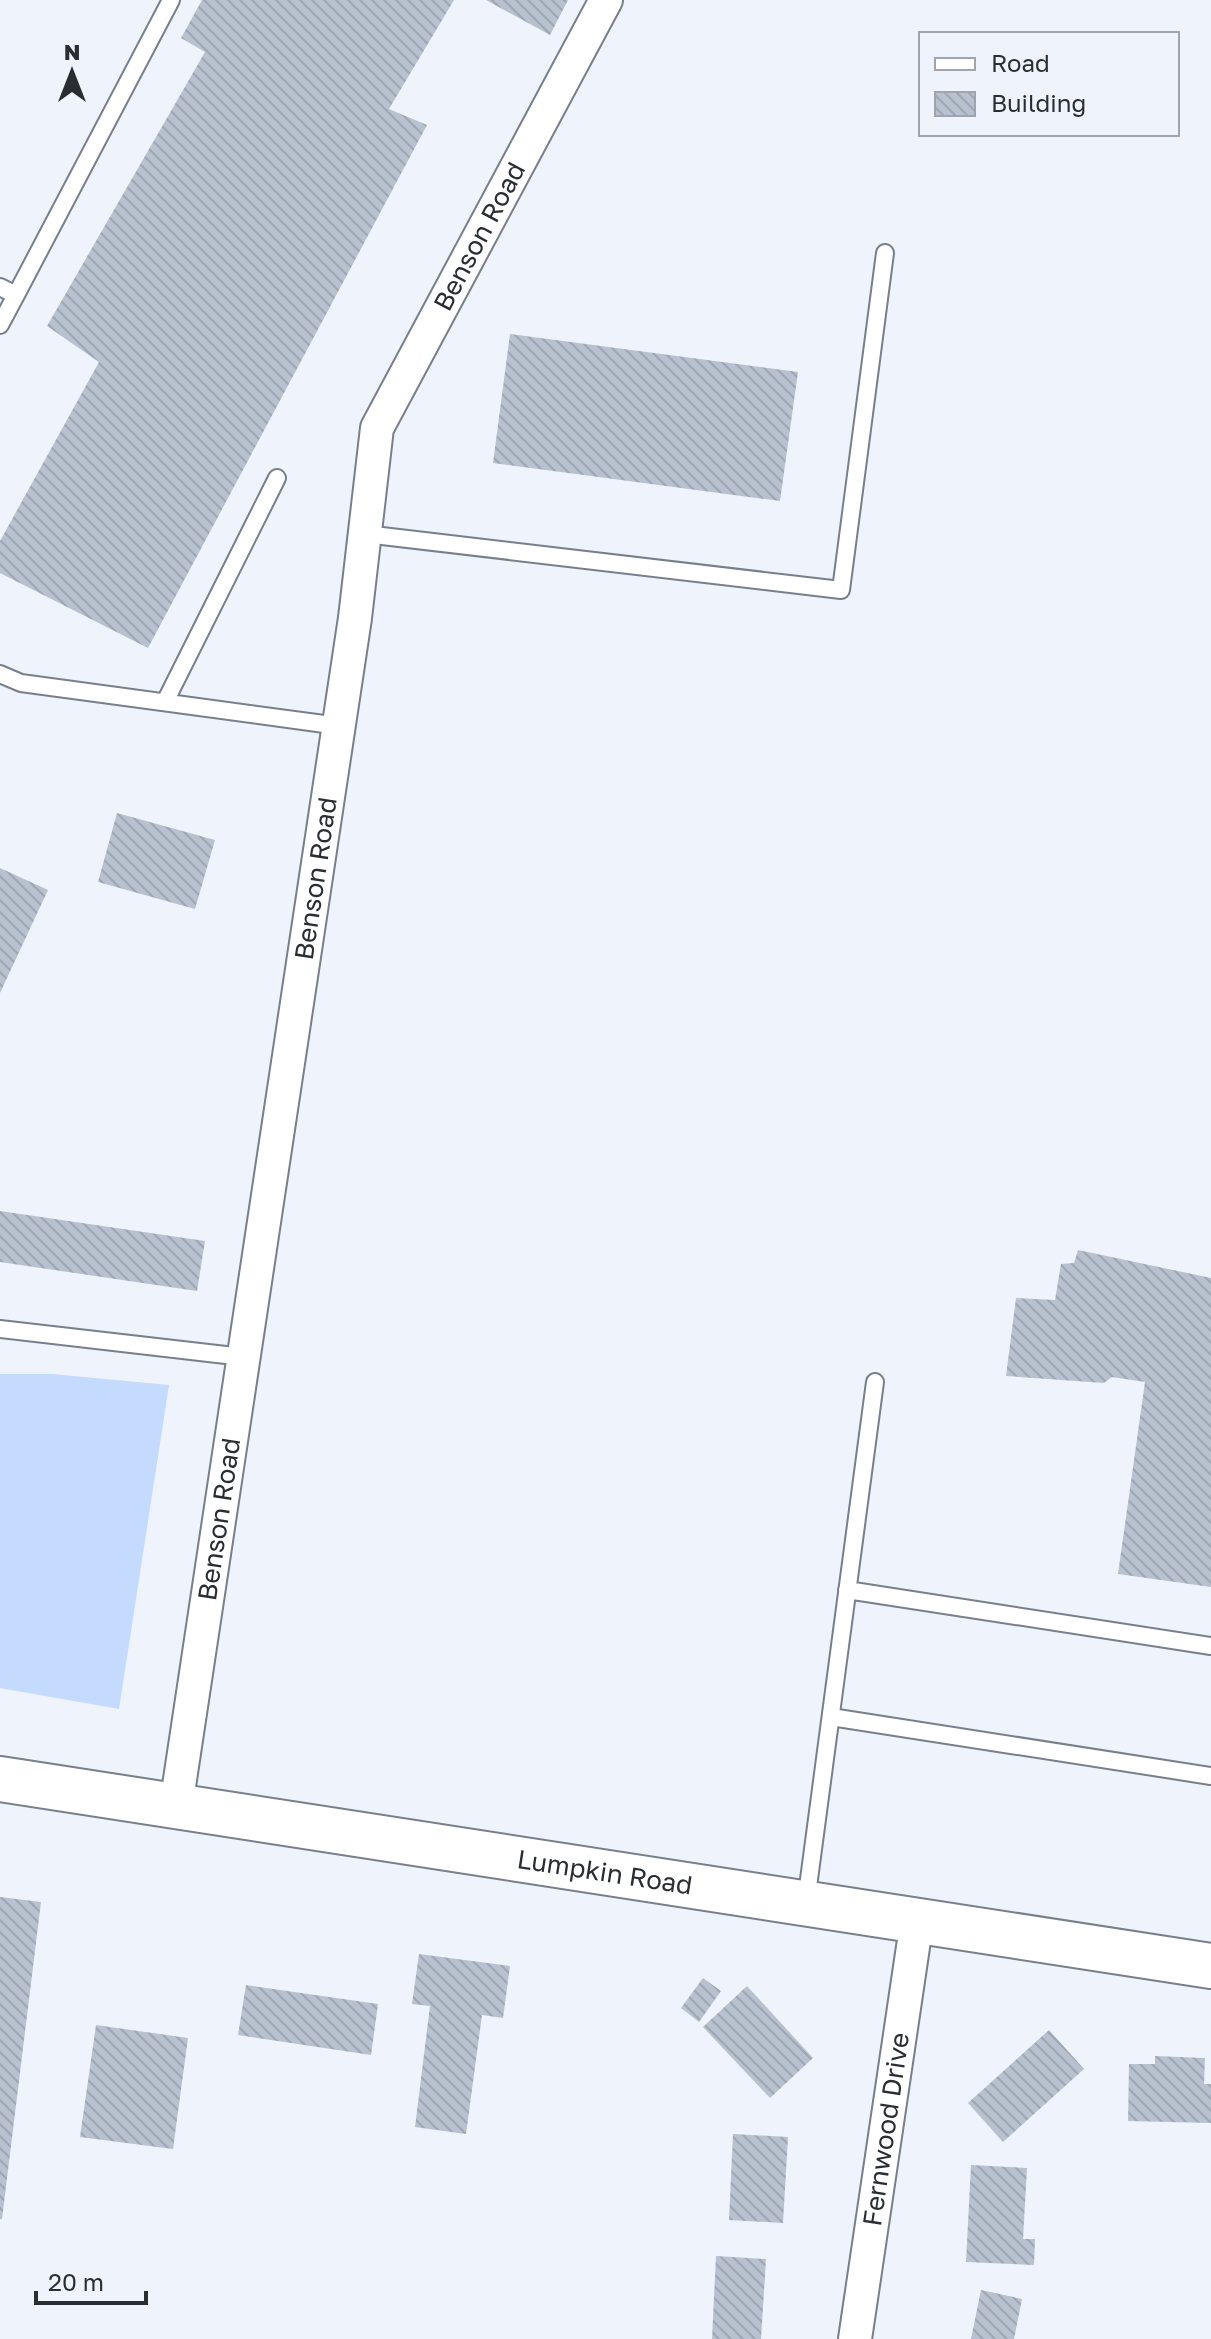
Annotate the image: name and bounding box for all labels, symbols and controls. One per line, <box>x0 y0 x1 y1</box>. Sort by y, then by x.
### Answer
north arrow <box>32 32 112 112</box>
legend <box>919 32 1179 136</box>
text: N <box>64 38 80 65</box>
text: Road <box>991 48 1050 77</box>
text: Building <box>991 88 1086 117</box>
street label: Benson Road <box>427 156 531 316</box>
street label: Benson Road <box>288 795 343 962</box>
street label: Benson Road <box>191 1436 246 1603</box>
street label: Lumpkin Road <box>515 1843 695 1901</box>
street label: Fernwood Drive <box>856 2030 915 2228</box>
scale bar <box>36 2255 146 2305</box>
text: 20 m <box>48 2267 104 2296</box>

